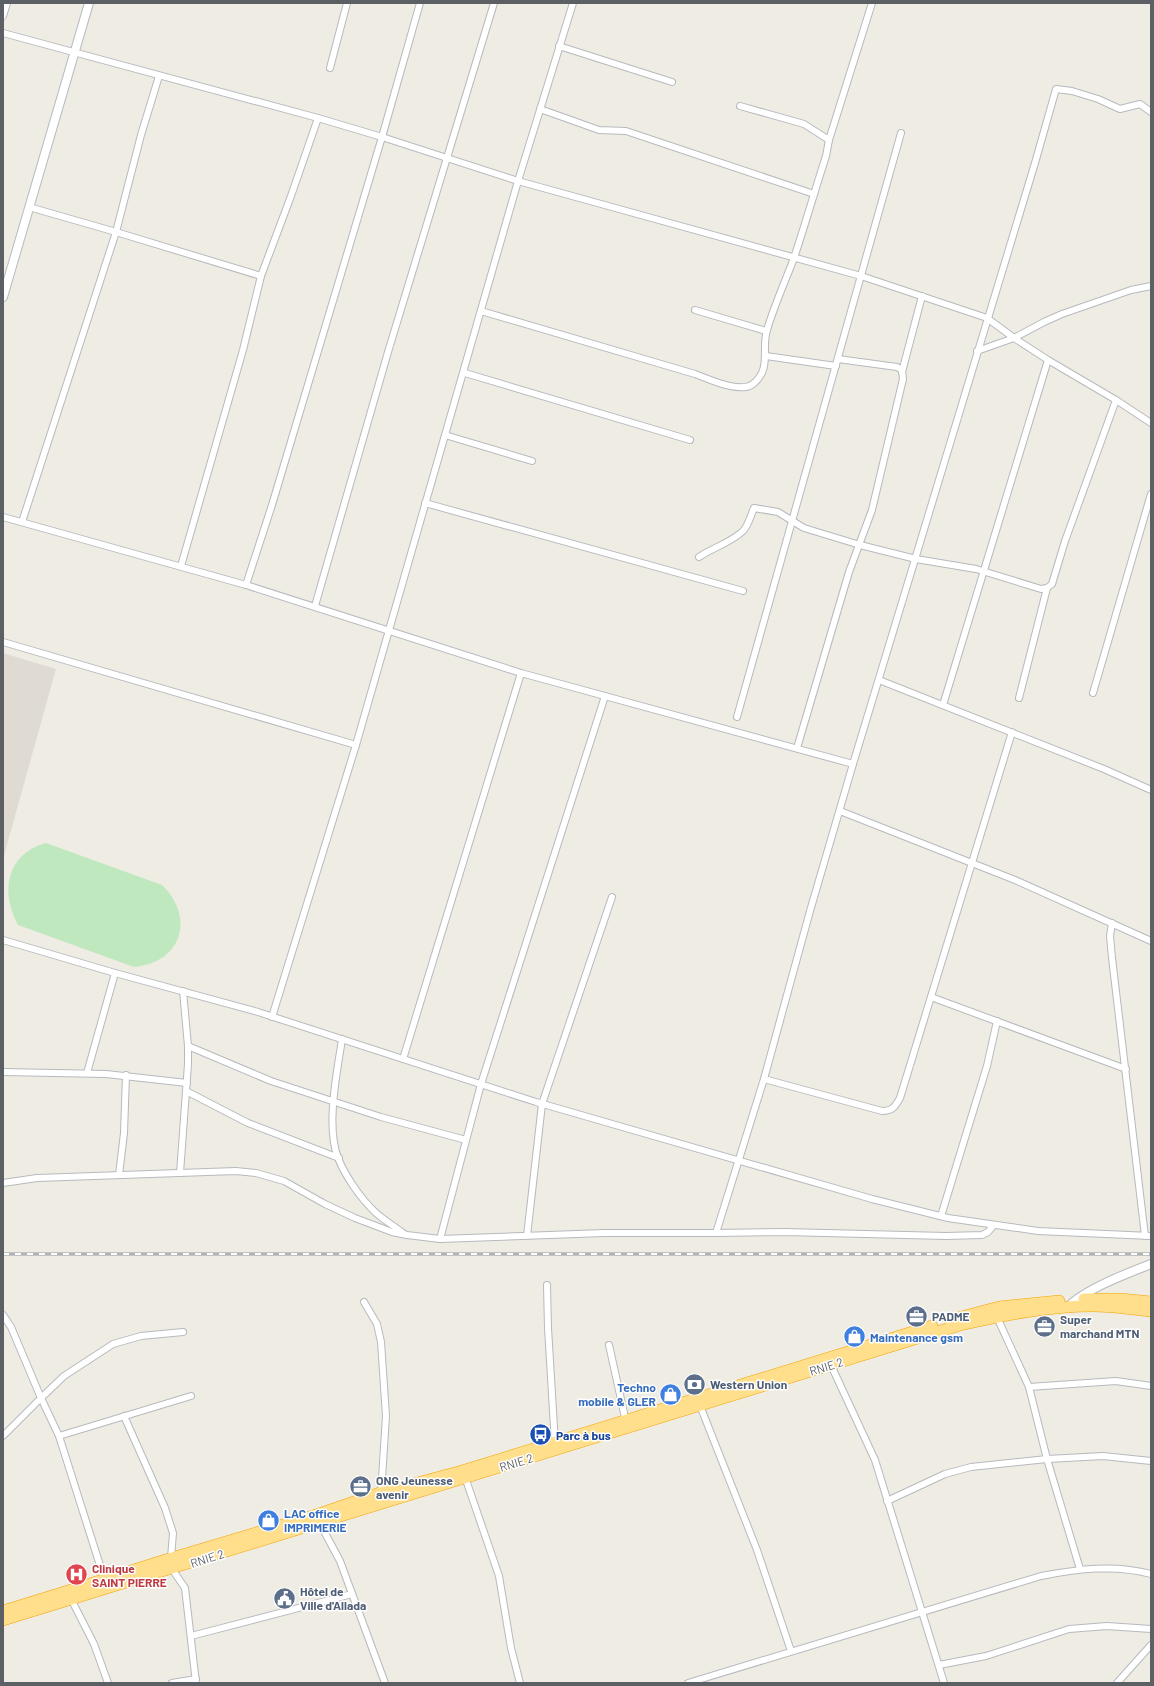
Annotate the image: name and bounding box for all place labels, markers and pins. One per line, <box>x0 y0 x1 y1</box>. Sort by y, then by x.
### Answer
office icon: PADME <box>903 1303 929 1329</box>
place label: PADME <box>932 1309 970 1323</box>
place label: Super marchand MTN <box>1060 1312 1139 1340</box>
office icon: Super marchand MTN <box>1032 1313 1058 1339</box>
shop icon: Maintenance gsm <box>842 1324 868 1350</box>
place label: Maintenance gsm <box>870 1330 963 1344</box>
bank icon: Western Union <box>682 1371 708 1397</box>
place label: Western Union <box>710 1377 787 1391</box>
place label: Techno mobile & GLER <box>578 1380 656 1408</box>
shop icon: Techno mobile & GLER <box>658 1381 684 1407</box>
bus stop icon: Parc à bus <box>527 1422 553 1448</box>
place label: Parc à bus <box>556 1428 611 1442</box>
place label: ONG Jeunesse avenir <box>376 1473 453 1501</box>
office icon: ONG Jeunesse avenir <box>347 1474 373 1500</box>
place label: LAC office IMPRIMERIE <box>284 1506 347 1534</box>
shop icon: LAC office IMPRIMERIE <box>256 1507 282 1533</box>
place label: Clinique SAINT PIERRE <box>92 1561 167 1589</box>
hospital icon: Clinique SAINT PIERRE <box>64 1562 90 1588</box>
place label: Hôtel de Ville d'Allada <box>300 1584 366 1612</box>
public building icon: Hôtel de Ville d'Allada <box>272 1585 298 1611</box>

